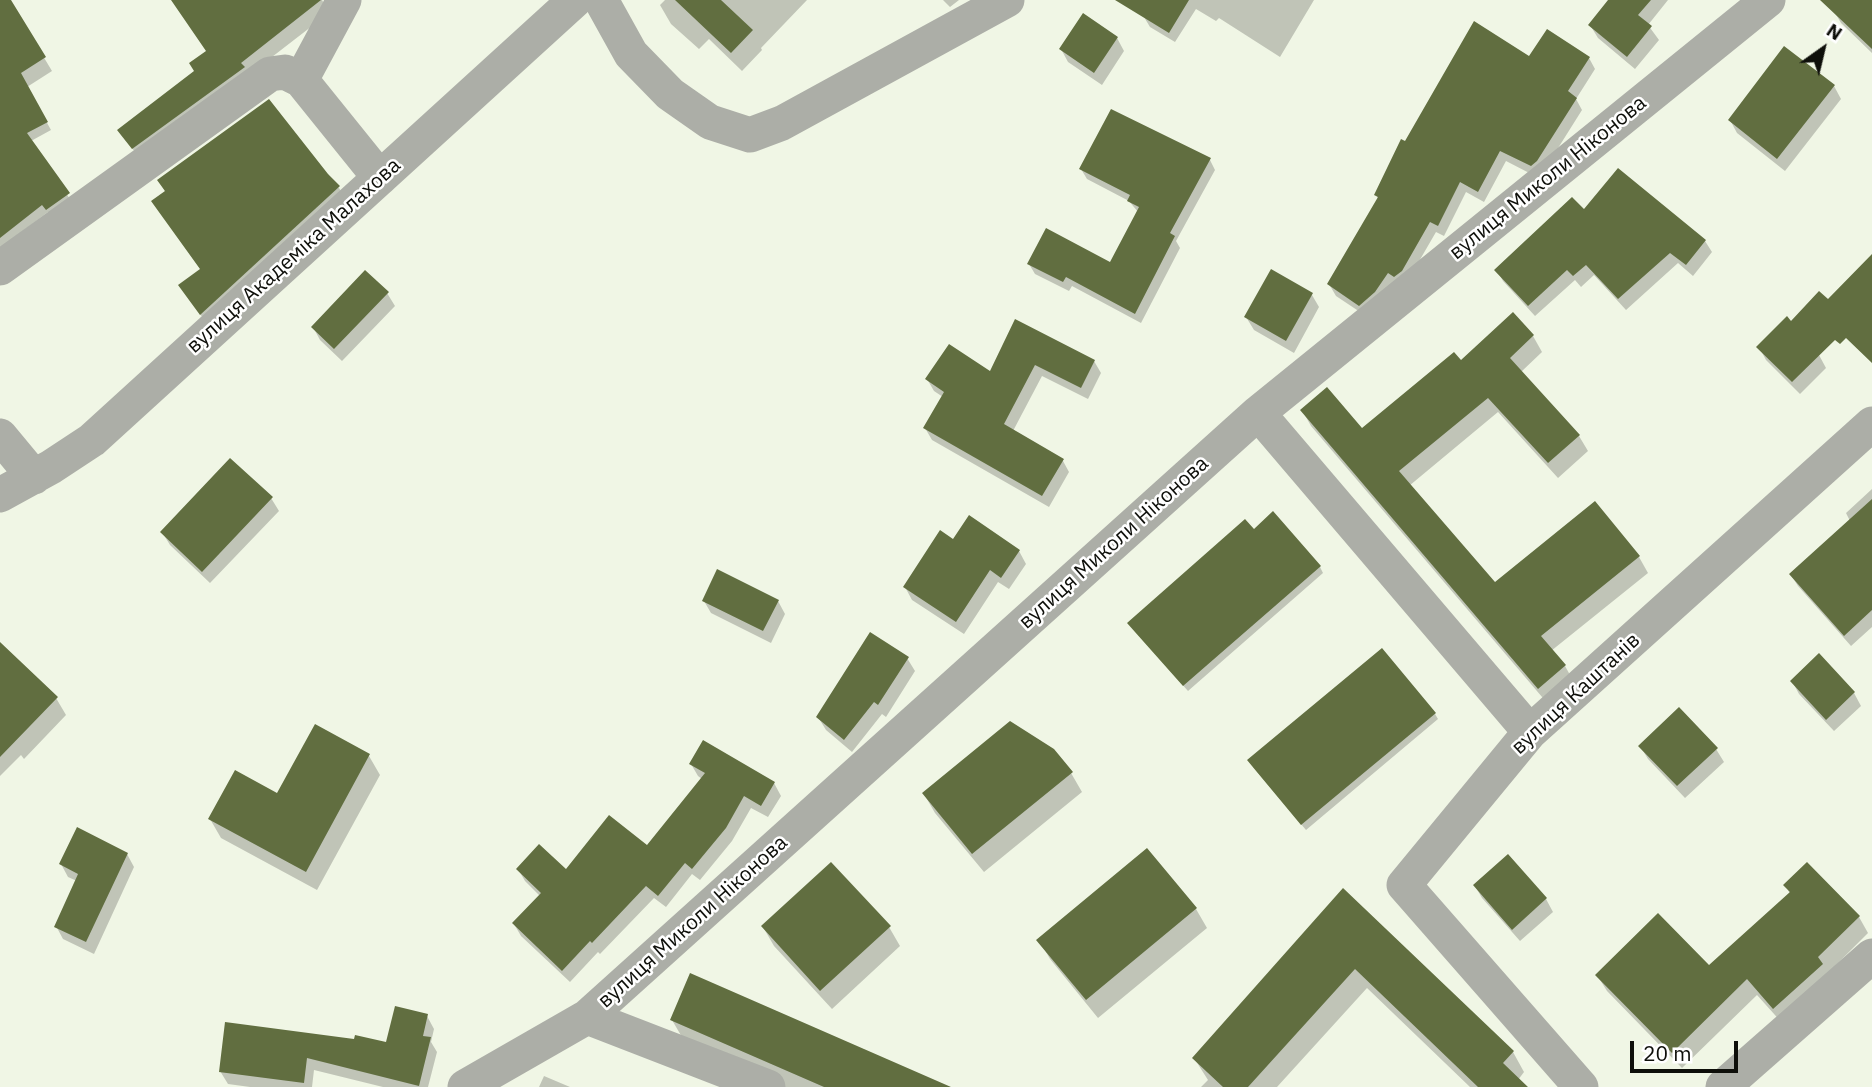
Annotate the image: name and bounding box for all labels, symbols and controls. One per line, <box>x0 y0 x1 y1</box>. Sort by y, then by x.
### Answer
north arrow <box>1788 14 1858 84</box>
text: N <box>1822 18 1847 45</box>
street label: вулиця Миколи Ніконова <box>1444 91 1652 265</box>
street label: вулиця Академіка Малахова <box>182 153 406 359</box>
street label: вулиця Миколи Ніконова <box>1014 451 1214 635</box>
street label: вулиця Каштанів <box>1506 628 1646 760</box>
street label: вулиця Миколи Ніконова <box>593 830 793 1014</box>
scale bar <box>1634 1028 1742 1072</box>
text: 20 m <box>1643 1039 1692 1067</box>

